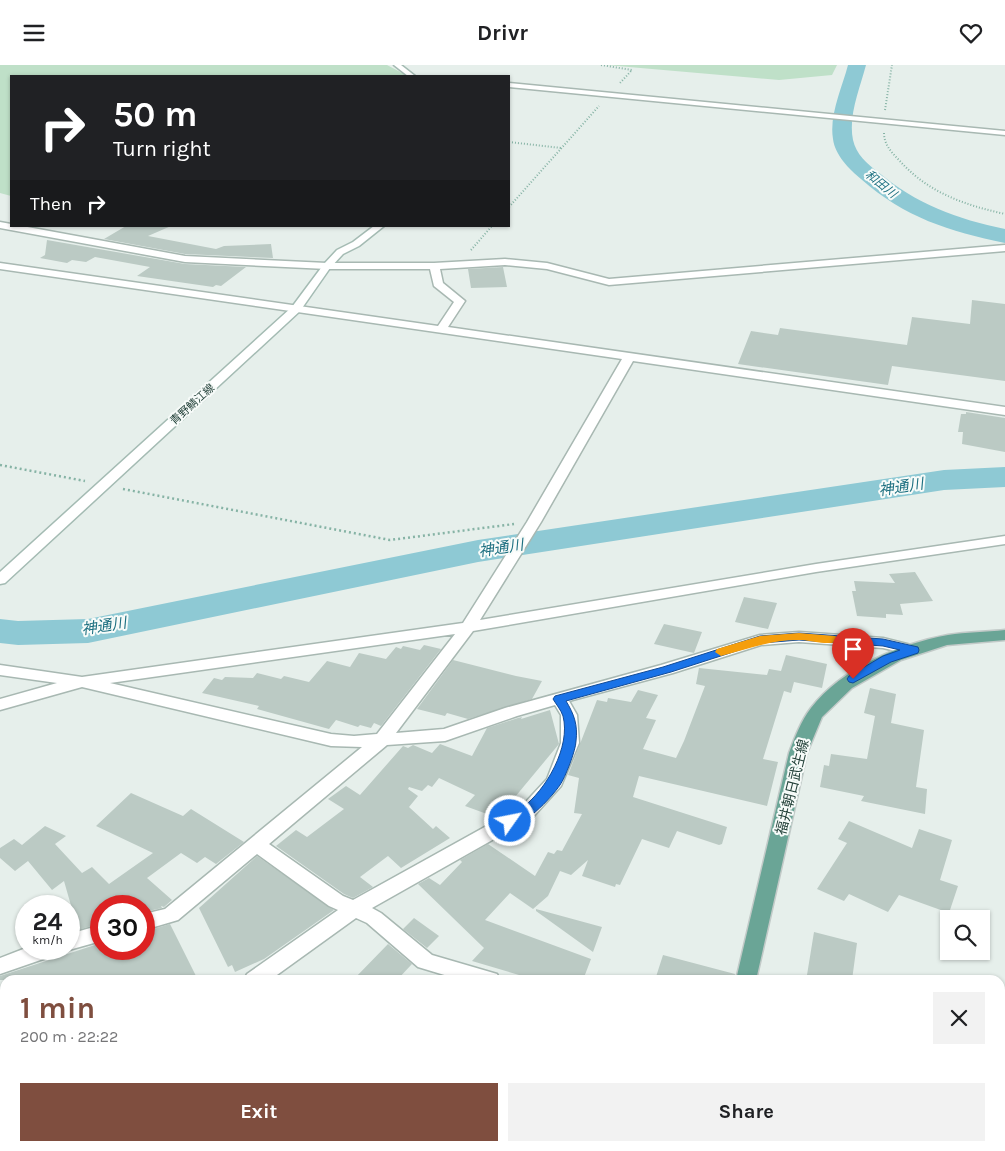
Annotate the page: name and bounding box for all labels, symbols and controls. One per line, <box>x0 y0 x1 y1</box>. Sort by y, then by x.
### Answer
icon: menu <box>20 19 48 47</box>
icon: heart <box>957 19 985 47</box>
text: Drivr <box>477 20 528 46</box>
text: 50 m <box>113 94 198 135</box>
icon: right <box>30 95 95 160</box>
text: Turn right <box>113 136 211 162</box>
water label: 和田川 <box>863 167 901 202</box>
icon: right <box>82 190 110 218</box>
text: Then <box>30 193 72 215</box>
street label: 青野鯖江線 <box>168 381 217 428</box>
water label: 神通川 <box>877 474 927 499</box>
water label: 神通川 <box>477 535 527 560</box>
water label: 神通川 <box>80 613 130 638</box>
pin <box>832 628 874 679</box>
icon: arrive <box>839 635 867 663</box>
street label: 福井朝日武生線 <box>772 738 813 837</box>
position arrow <box>483 794 535 846</box>
speed limit sign: 30 <box>90 895 155 960</box>
text: 24 <box>32 907 63 936</box>
map controls <box>940 910 990 960</box>
button: search <box>940 910 990 960</box>
text: km/h <box>32 933 63 947</box>
text: 1 min <box>20 990 95 1026</box>
button: close <box>933 992 985 1044</box>
text: 200 m · 22:22 <box>20 1027 118 1046</box>
button: Exit <box>20 1083 498 1141</box>
button: Share <box>508 1083 985 1141</box>

